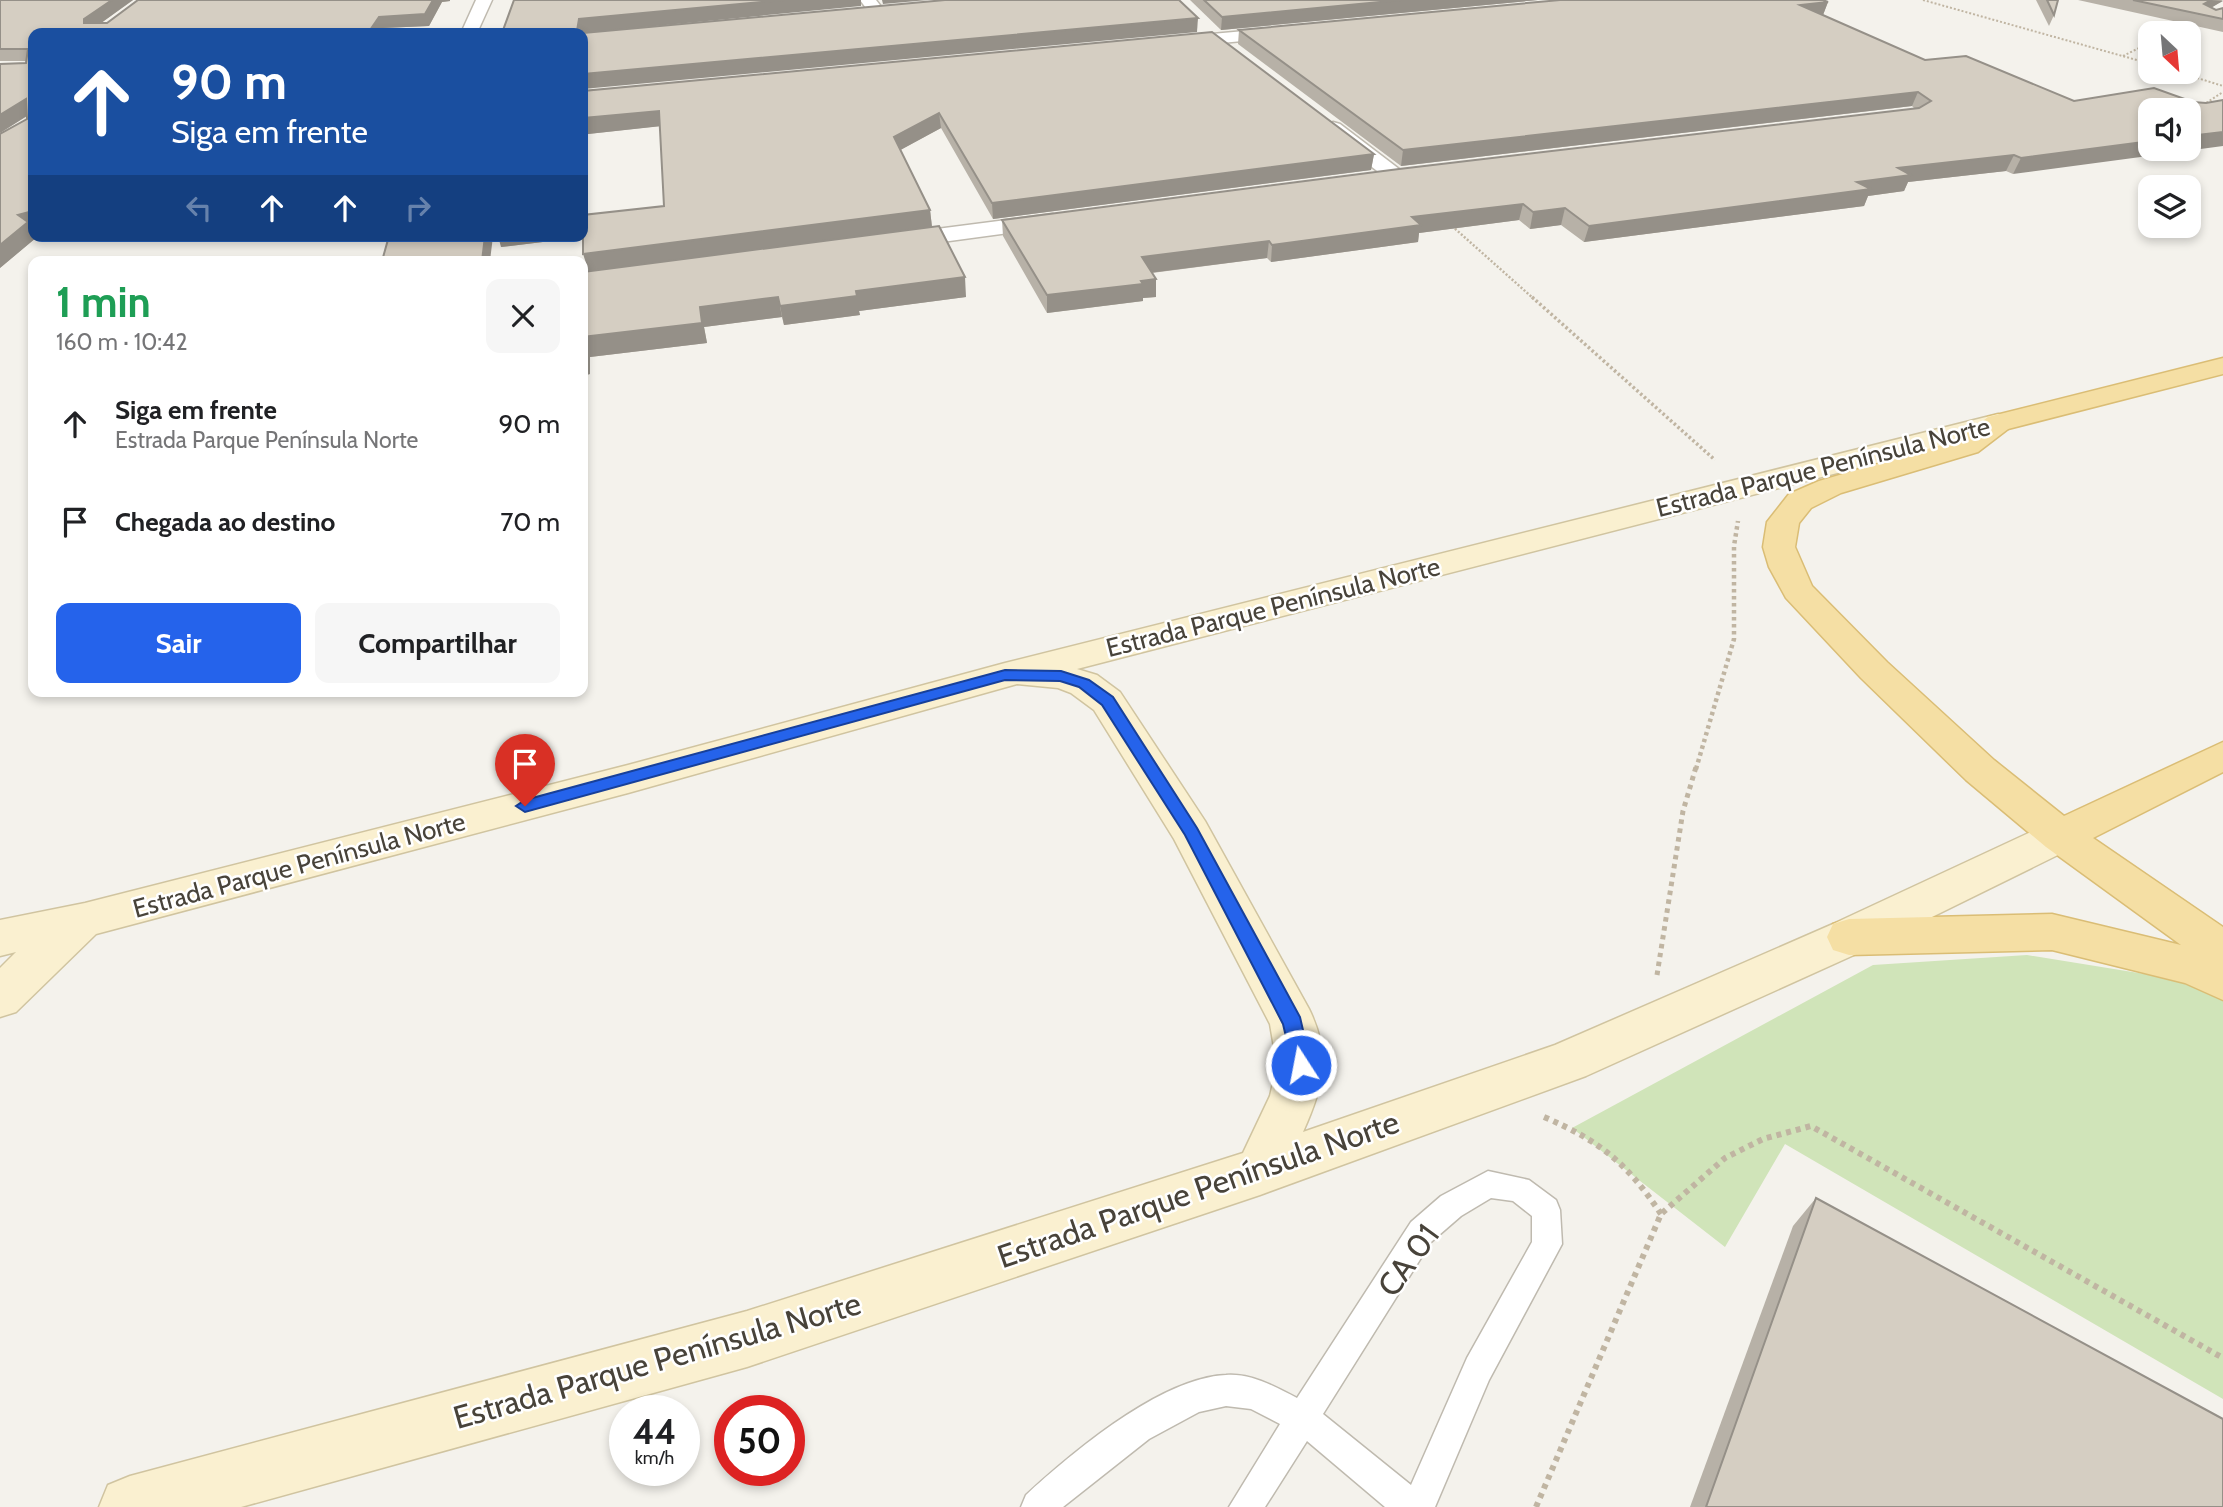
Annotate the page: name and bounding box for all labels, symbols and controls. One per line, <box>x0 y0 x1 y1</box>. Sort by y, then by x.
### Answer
north arrow <box>2138 21 2202 84</box>
map controls <box>2138 21 2201 238</box>
text: 90 m <box>171 52 287 111</box>
icon: ahead <box>56 56 147 147</box>
button: sound <box>2138 98 2201 161</box>
text: Siga em frente <box>171 112 368 151</box>
button: layers <box>2138 175 2201 238</box>
icon: left <box>180 189 218 227</box>
icon: ahead <box>253 189 291 227</box>
icon: ahead <box>326 189 364 227</box>
icon: right <box>399 189 437 227</box>
text: 1 min <box>56 276 151 328</box>
button: close <box>486 279 560 353</box>
text: 160 m · 10:42 <box>56 328 187 356</box>
text: Siga em frente <box>115 394 277 426</box>
icon: ahead <box>56 405 94 443</box>
text: 90 m <box>498 408 560 440</box>
street label: Estrada Parque Península Norte <box>1653 410 1993 524</box>
text: Estrada Parque Península Norte <box>115 426 418 454</box>
icon: arrive <box>56 503 94 541</box>
text: Chegada ao destino <box>115 506 335 538</box>
text: 70 m <box>500 506 560 538</box>
street label: Estrada Parque Península Norte <box>1103 550 1443 664</box>
button: Sair <box>56 603 301 683</box>
button: Compartilhar <box>315 603 560 683</box>
pin <box>495 734 555 806</box>
icon: arrive <box>506 745 544 783</box>
street label: Estrada Parque Península Norte <box>129 805 469 925</box>
position arrow <box>1264 1028 1338 1102</box>
street label: Estrada Parque Península Norte <box>992 1102 1404 1276</box>
street label: CA 01 <box>1369 1216 1447 1304</box>
street label: Estrada Parque Península Norte <box>449 1283 865 1437</box>
speed limit sign: 50 <box>714 1395 805 1486</box>
text: 44 <box>633 1410 676 1453</box>
text: km/h <box>635 1447 674 1469</box>

